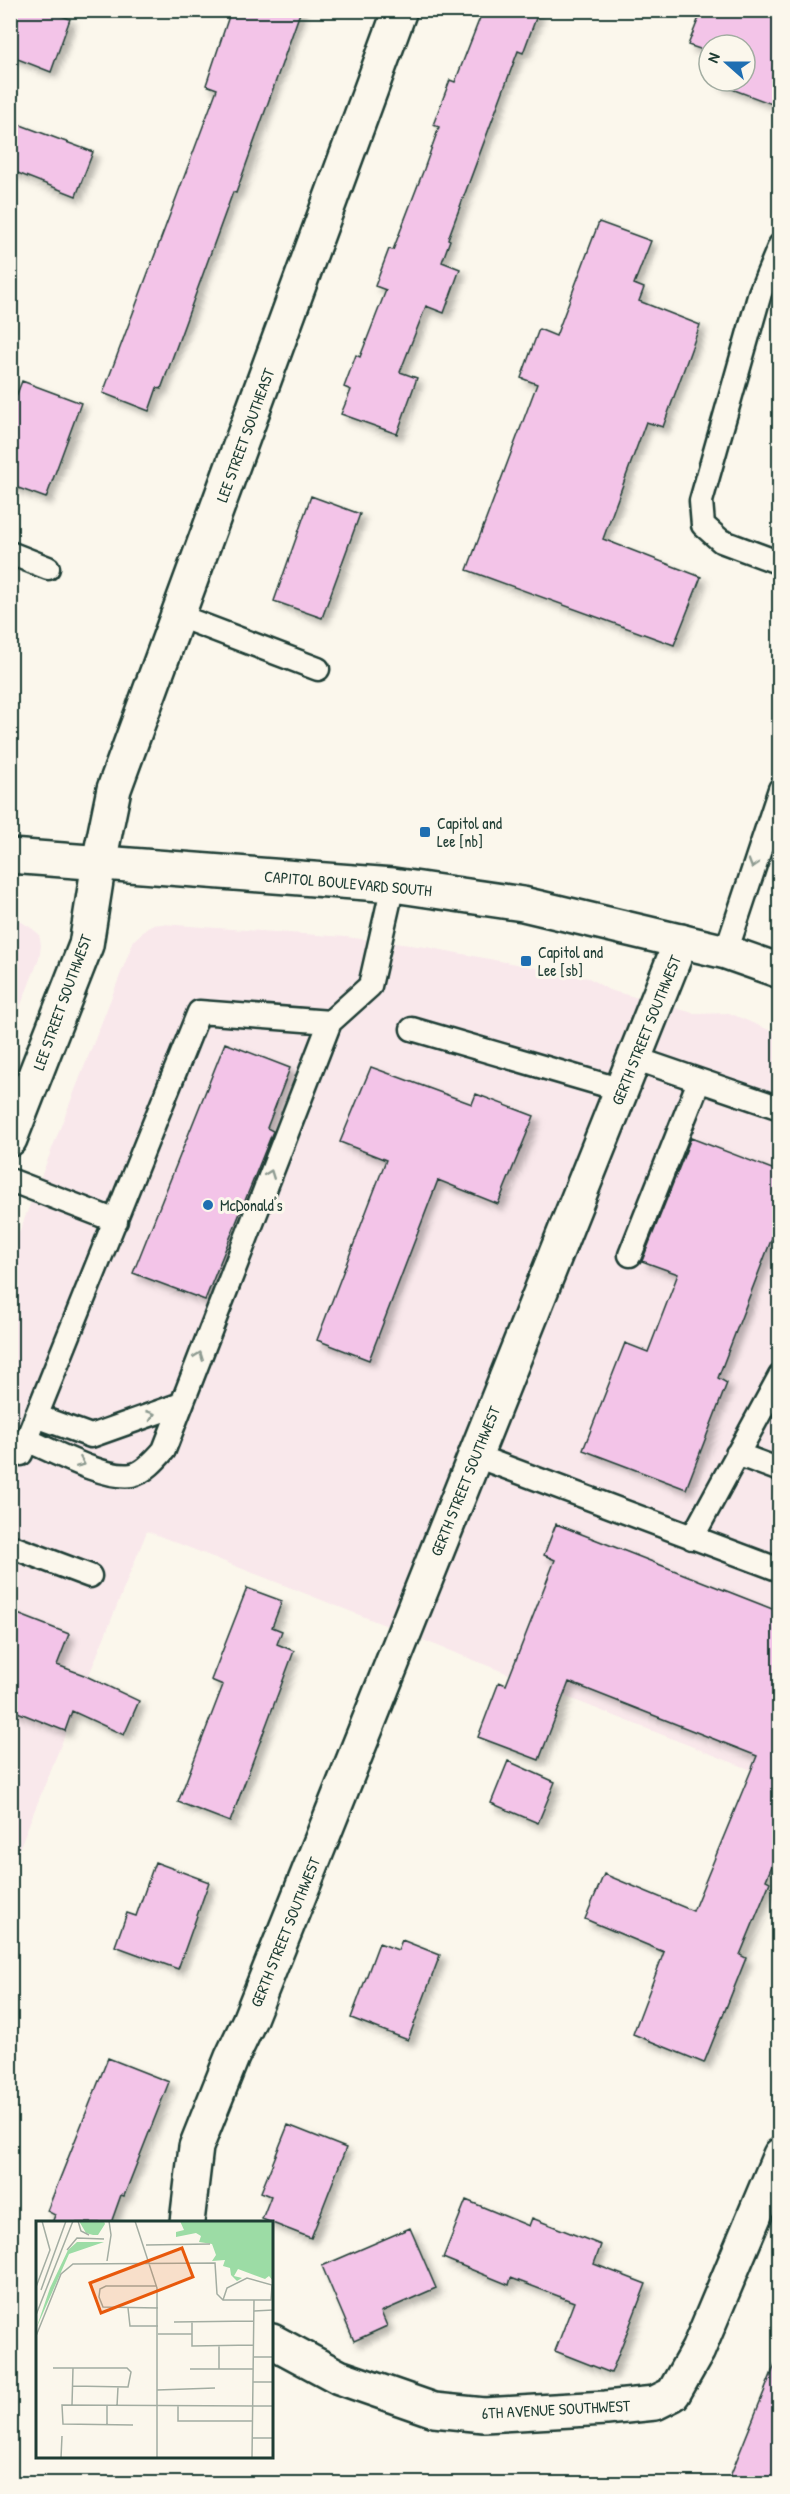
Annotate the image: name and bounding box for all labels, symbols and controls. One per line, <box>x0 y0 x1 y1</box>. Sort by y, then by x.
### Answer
north arrow <box>697 33 757 93</box>
text: N <box>701 49 725 66</box>
street label: LEE STREET SOUTHEAST <box>211 365 280 505</box>
place label: Capitol and Lee [nb] <box>437 812 502 852</box>
marker: Capitol and Lee [nb] <box>418 825 432 839</box>
one-way arrow <box>748 858 761 869</box>
street label: CAPITOL BOULEVARD SOUTH <box>263 865 433 901</box>
street label: LEE STREET SOUTHWEST <box>27 931 97 1073</box>
place label: Capitol and Lee [sb] <box>538 941 603 981</box>
street label: GERTH STREET SOUTHWEST <box>606 951 686 1108</box>
marker: Capitol and Lee [sb] <box>519 954 533 968</box>
one-way arrow <box>263 1169 275 1180</box>
place label: McDonald's <box>220 1194 283 1216</box>
marker: McDonald's <box>201 1198 215 1212</box>
one-way arrow <box>192 1351 205 1362</box>
street label: GERTH STREET SOUTHWEST <box>425 1402 505 1559</box>
one-way arrow <box>145 1409 156 1422</box>
one-way arrow <box>75 1456 86 1468</box>
street label: GERTH STREET SOUTHWEST <box>245 1853 325 2010</box>
inset map <box>36 2221 273 2458</box>
street label: 6TH AVENUE SOUTHWEST <box>481 2394 631 2424</box>

